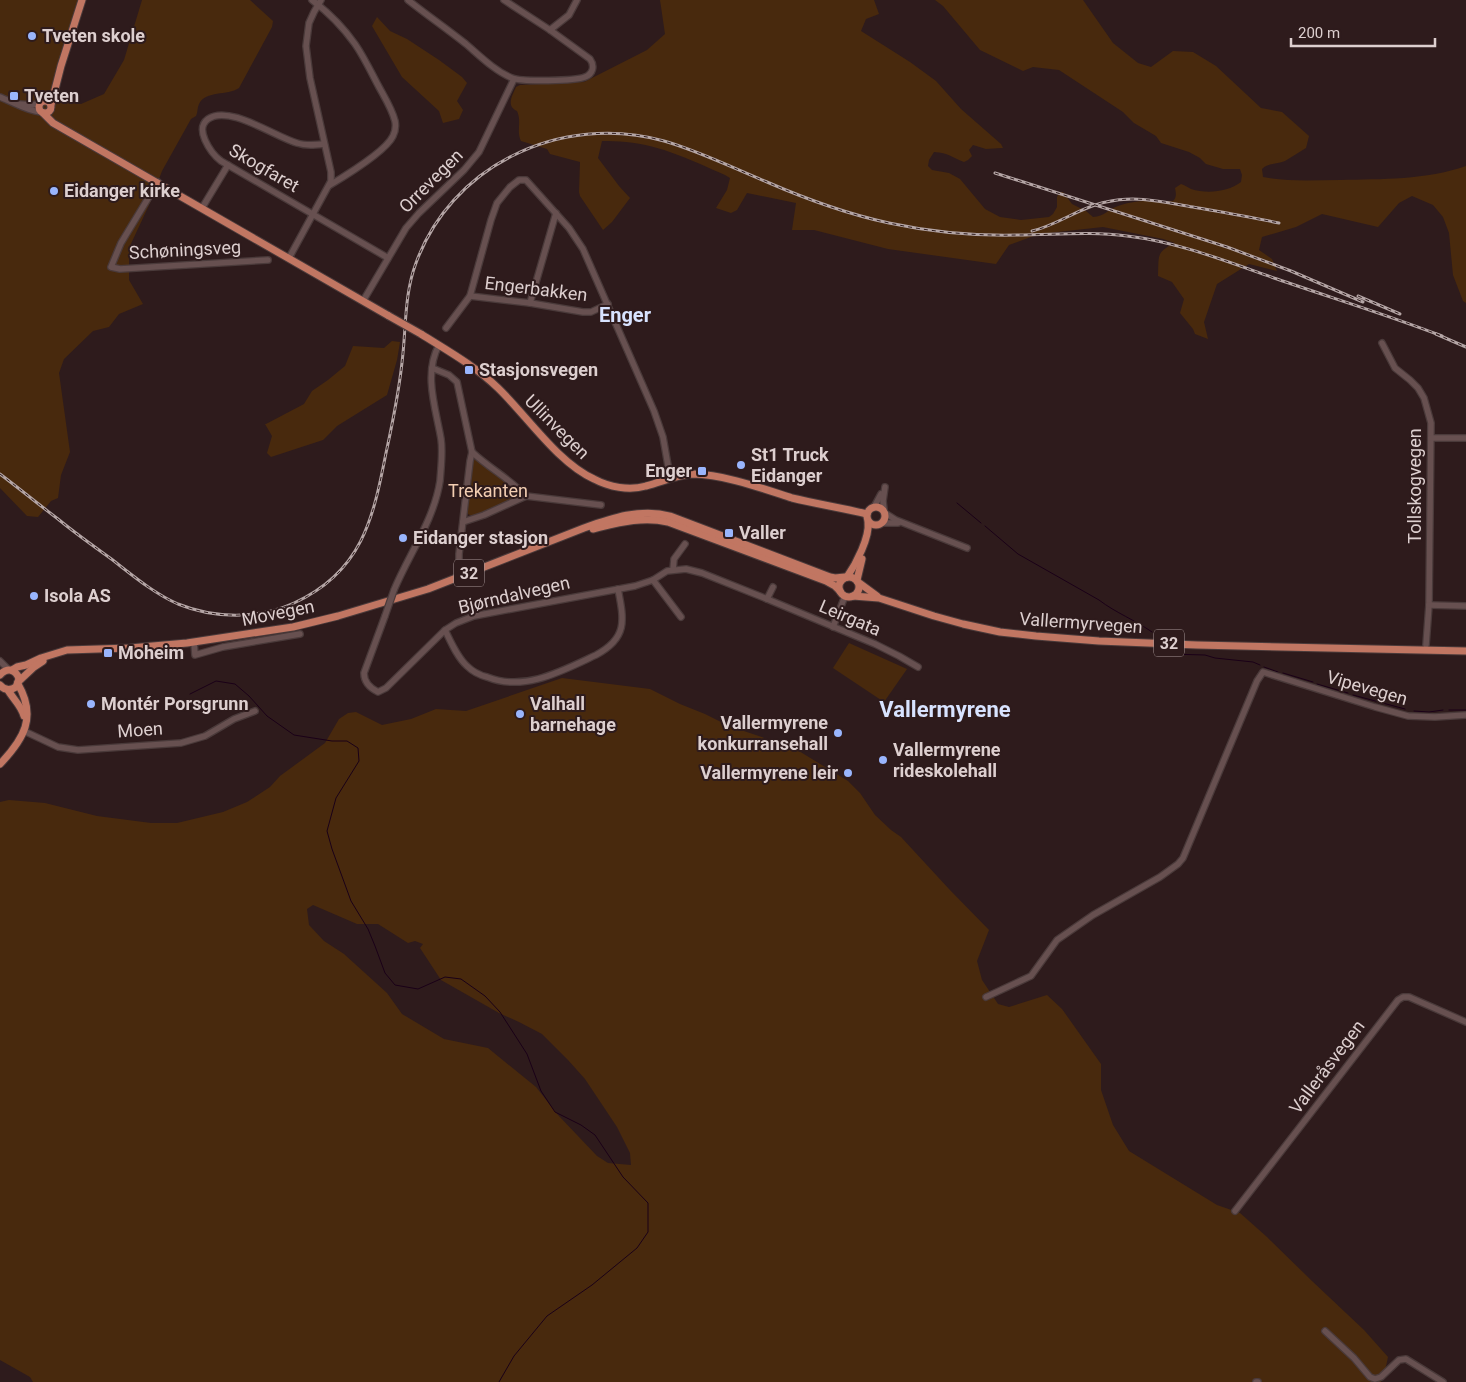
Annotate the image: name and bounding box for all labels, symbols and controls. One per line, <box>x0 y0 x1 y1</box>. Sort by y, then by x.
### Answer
scale bar <box>1291 15 1435 47</box>
text: 200 m <box>1298 24 1340 42</box>
place label: Tveten skole <box>42 25 145 46</box>
marker: Tveten skole <box>26 30 38 42</box>
place label: Tveten <box>24 85 79 106</box>
marker: Tveten <box>8 90 20 102</box>
street label: Skogfaret <box>225 139 303 196</box>
street label: Orrevegen <box>394 144 467 217</box>
place label: Eidanger kirke <box>64 180 180 201</box>
marker: Eidanger kirke <box>48 185 60 197</box>
street label: Schøningsveg <box>128 236 242 263</box>
street label: Engerbakken <box>483 272 589 305</box>
district label: Enger <box>599 303 652 327</box>
place label: Stasjonsvegen <box>479 359 598 380</box>
marker: Stasjonsvegen <box>463 364 475 376</box>
street label: Ullinvegen <box>521 390 594 463</box>
street label: Tollskogvegen <box>1404 428 1425 544</box>
place label: St1 Truck Eidanger <box>751 444 829 486</box>
marker: St1 Truck Eidanger <box>735 459 747 471</box>
place label: Enger <box>645 460 692 481</box>
marker: Enger <box>696 465 708 477</box>
park label: Trekanten <box>448 480 528 501</box>
place label: Valler <box>739 522 786 543</box>
place label: Eidanger stasjon <box>413 527 548 548</box>
marker: Valler <box>723 527 735 539</box>
marker: Eidanger stasjon <box>397 532 409 544</box>
road number: 32 <box>454 560 484 586</box>
street label: Bjørndalvegen <box>456 571 572 618</box>
place label: Isola AS <box>44 585 111 606</box>
marker: Isola AS <box>28 590 40 602</box>
street label: Movegen <box>240 595 316 630</box>
street label: Leirgata <box>816 595 884 640</box>
street label: Vallermyrvegen <box>1019 608 1143 637</box>
road number: 32 <box>1154 630 1184 656</box>
place label: Moheim <box>118 642 184 663</box>
marker: Moheim <box>102 647 114 659</box>
street label: Vipevegen <box>1324 666 1410 709</box>
place label: Montér Porsgrunn <box>101 693 249 714</box>
place label: Valhall barnehage <box>530 693 616 735</box>
district label: Vallermyrene <box>879 697 1011 722</box>
marker: Montér Porsgrunn <box>85 698 97 710</box>
marker: Valhall barnehage <box>514 708 526 720</box>
place label: Vallermyrene konkurransehall <box>698 712 828 754</box>
street label: Moen <box>117 717 163 742</box>
marker: Vallermyrene konkurransehall <box>832 727 844 739</box>
place label: Vallermyrene rideskolehall <box>893 739 1001 781</box>
marker: Vallermyrene rideskolehall <box>877 754 889 766</box>
place label: Vallermyrene leir <box>700 762 838 783</box>
marker: Vallermyrene leir <box>842 767 854 779</box>
street label: Valleråsvegen <box>1285 1016 1369 1118</box>

